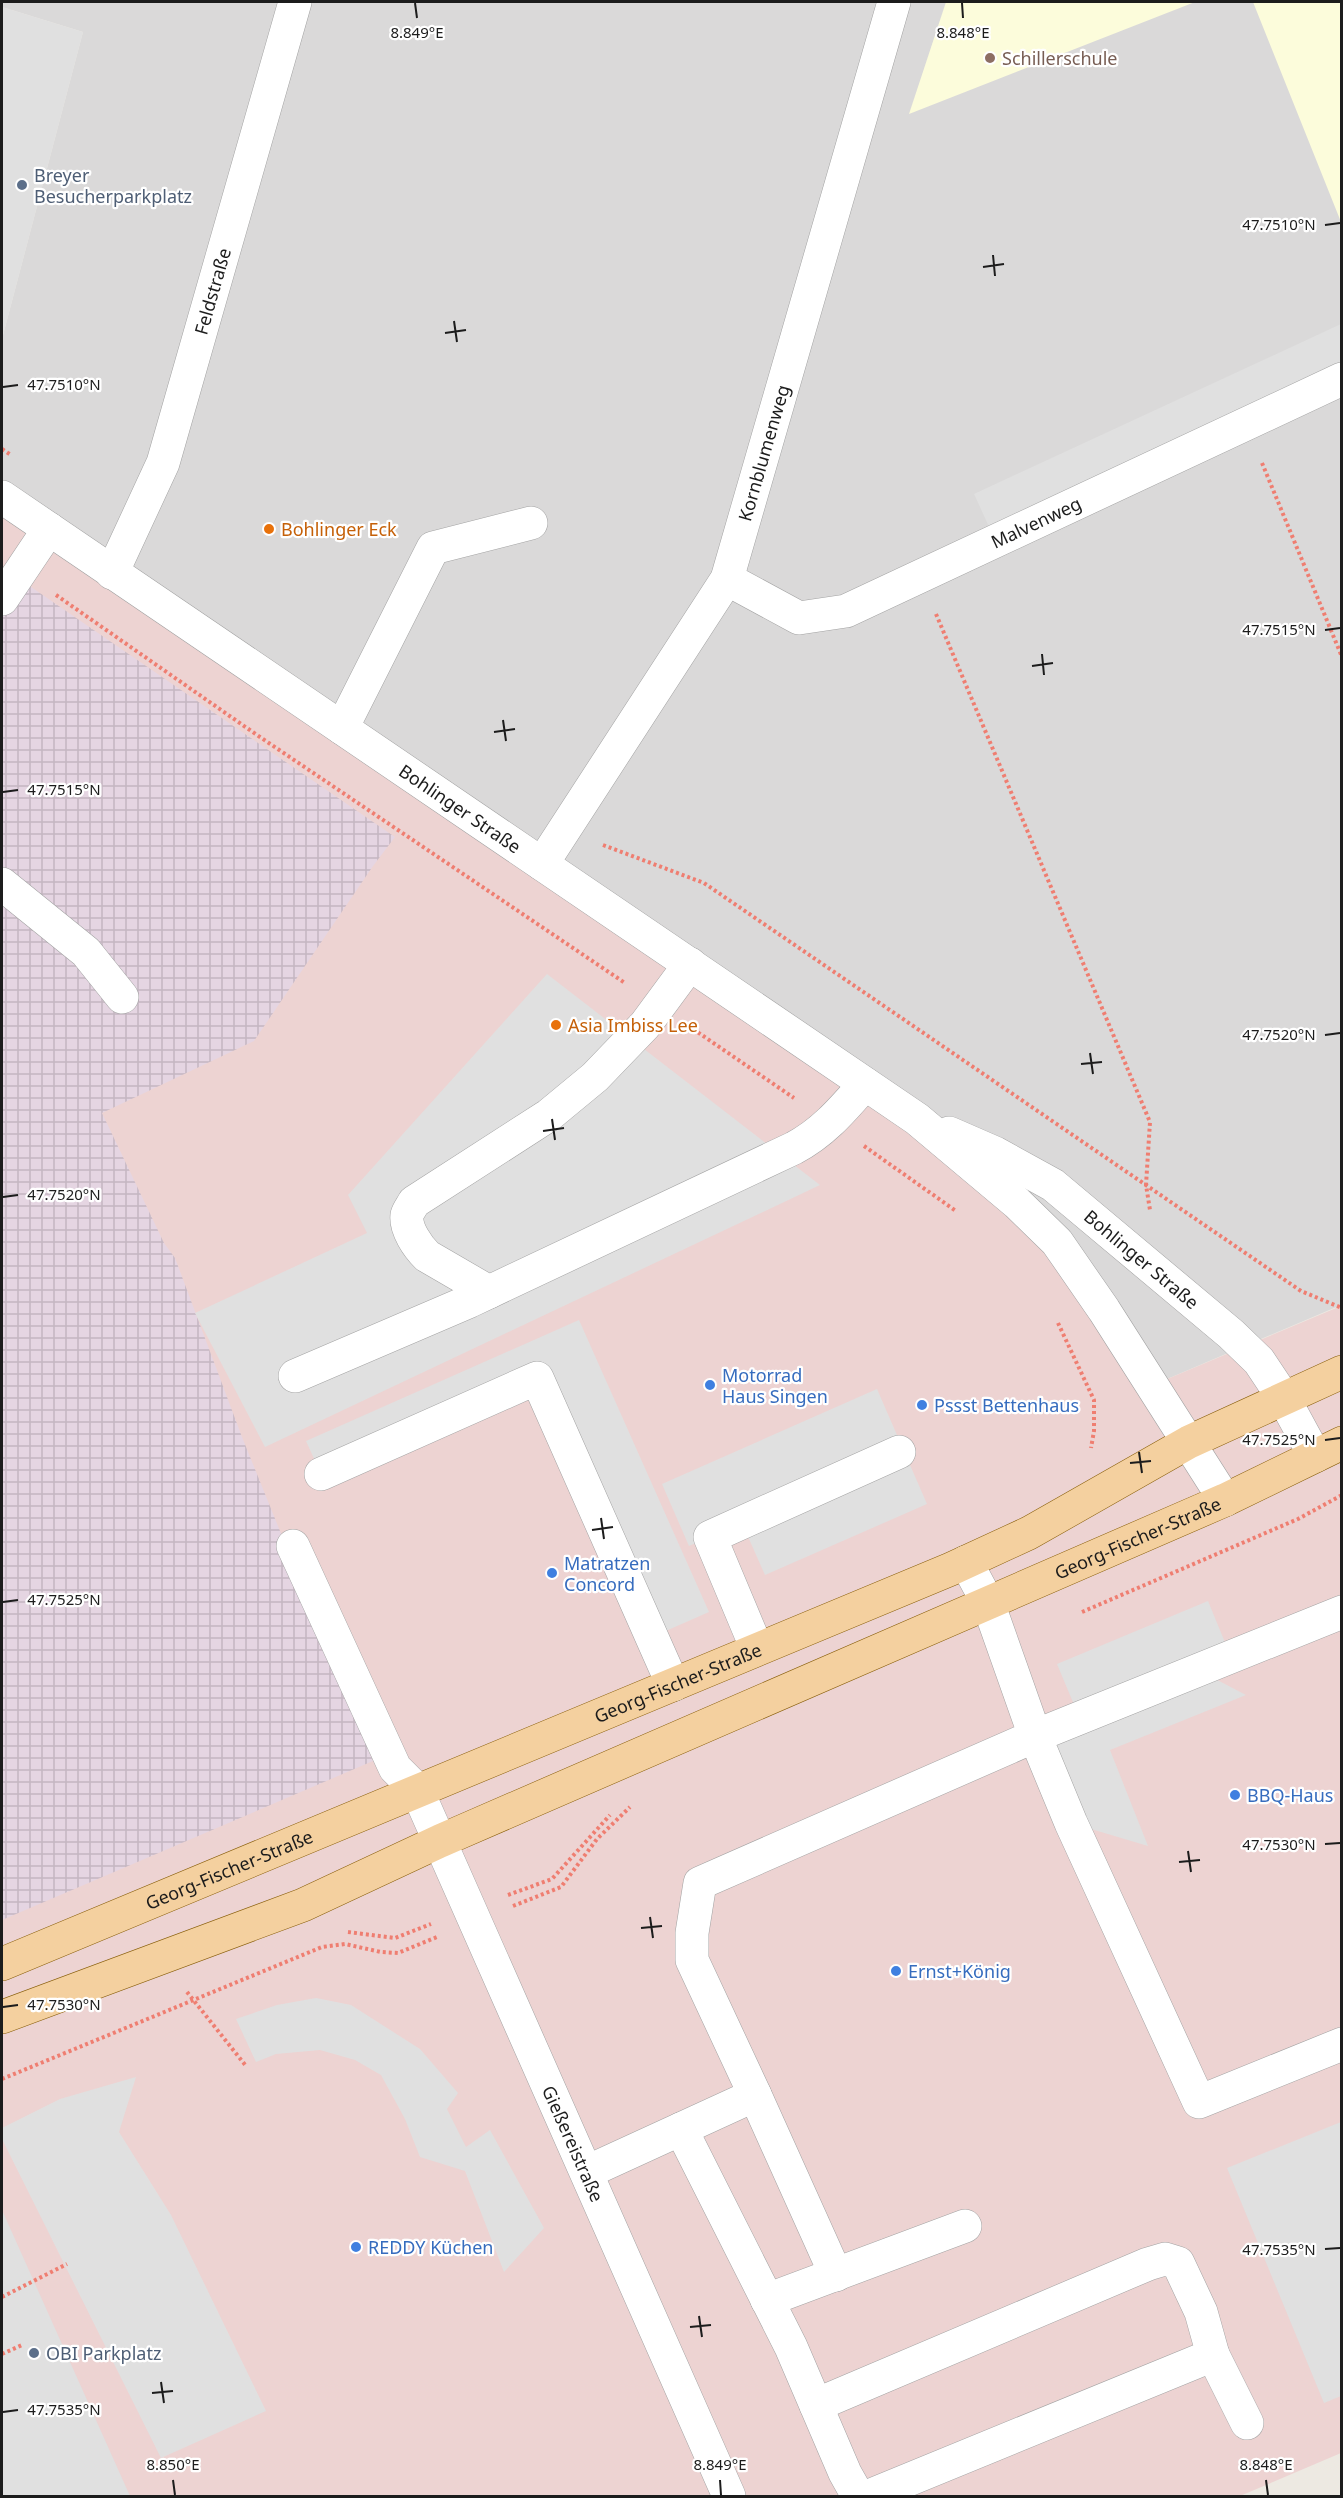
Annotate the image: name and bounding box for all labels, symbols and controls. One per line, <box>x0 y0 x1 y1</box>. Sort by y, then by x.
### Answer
text: 8.849°E <box>390 22 444 42</box>
text: 8.848°E <box>936 22 990 42</box>
place label: Schillerschule <box>1002 46 1117 70</box>
marker: Schillerschule <box>983 51 997 65</box>
place label: Breyer Besucherparkplatz <box>34 163 192 208</box>
marker: Breyer Besucherparkplatz <box>15 178 29 192</box>
text: 47.7510°N <box>1242 214 1316 234</box>
street label: Feldstraße <box>188 245 236 337</box>
text: 47.7510°N <box>27 374 101 394</box>
street label: Kornblumenweg <box>732 382 795 524</box>
street label: Malvenweg <box>987 491 1085 554</box>
place label: Bohlinger Eck <box>281 517 397 541</box>
marker: Bohlinger Eck <box>262 522 276 536</box>
text: 47.7515°N <box>1242 619 1316 639</box>
street label: Bohlinger Straße <box>394 758 526 858</box>
text: 47.7515°N <box>27 779 101 799</box>
place label: Asia Imbiss Lee <box>568 1013 698 1037</box>
marker: Asia Imbiss Lee <box>549 1018 563 1032</box>
text: 47.7520°N <box>1242 1024 1316 1044</box>
text: 47.7520°N <box>27 1184 101 1204</box>
street label: Bohlinger Straße <box>1079 1204 1204 1314</box>
place label: Motorrad Haus Singen <box>722 1363 828 1408</box>
marker: Motorrad Haus Singen <box>703 1378 717 1392</box>
place label: Pssst Bettenhaus <box>934 1393 1079 1417</box>
marker: Pssst Bettenhaus <box>915 1398 929 1412</box>
text: 47.7525°N <box>1242 1429 1316 1449</box>
street label: Georg-Fischer-Straße <box>1051 1491 1225 1585</box>
place label: Matratzen Concord <box>564 1551 650 1596</box>
marker: Matratzen Concord <box>545 1566 559 1580</box>
text: 47.7525°N <box>27 1589 101 1609</box>
street label: Georg-Fischer-Straße <box>590 1637 765 1728</box>
place label: BBQ-Haus <box>1247 1783 1333 1807</box>
marker: BBQ-Haus <box>1228 1788 1242 1802</box>
street label: Georg-Fischer-Straße <box>142 1824 316 1915</box>
text: 47.7530°N <box>1242 1834 1316 1854</box>
place label: Ernst+König <box>908 1959 1011 1983</box>
marker: Ernst+König <box>889 1964 903 1978</box>
text: 47.7530°N <box>27 1994 101 2014</box>
street label: Gießereistraße <box>537 2081 610 2206</box>
place label: REDDY Küchen <box>368 2235 493 2259</box>
text: 47.7535°N <box>1242 2239 1316 2259</box>
marker: REDDY Küchen <box>349 2240 363 2254</box>
place label: OBI Parkplatz <box>46 2341 161 2365</box>
marker: OBI Parkplatz <box>27 2346 41 2360</box>
text: 47.7535°N <box>27 2399 101 2419</box>
text: 8.850°E <box>146 2454 200 2474</box>
text: 8.849°E <box>693 2454 747 2474</box>
text: 8.848°E <box>1239 2454 1293 2474</box>

